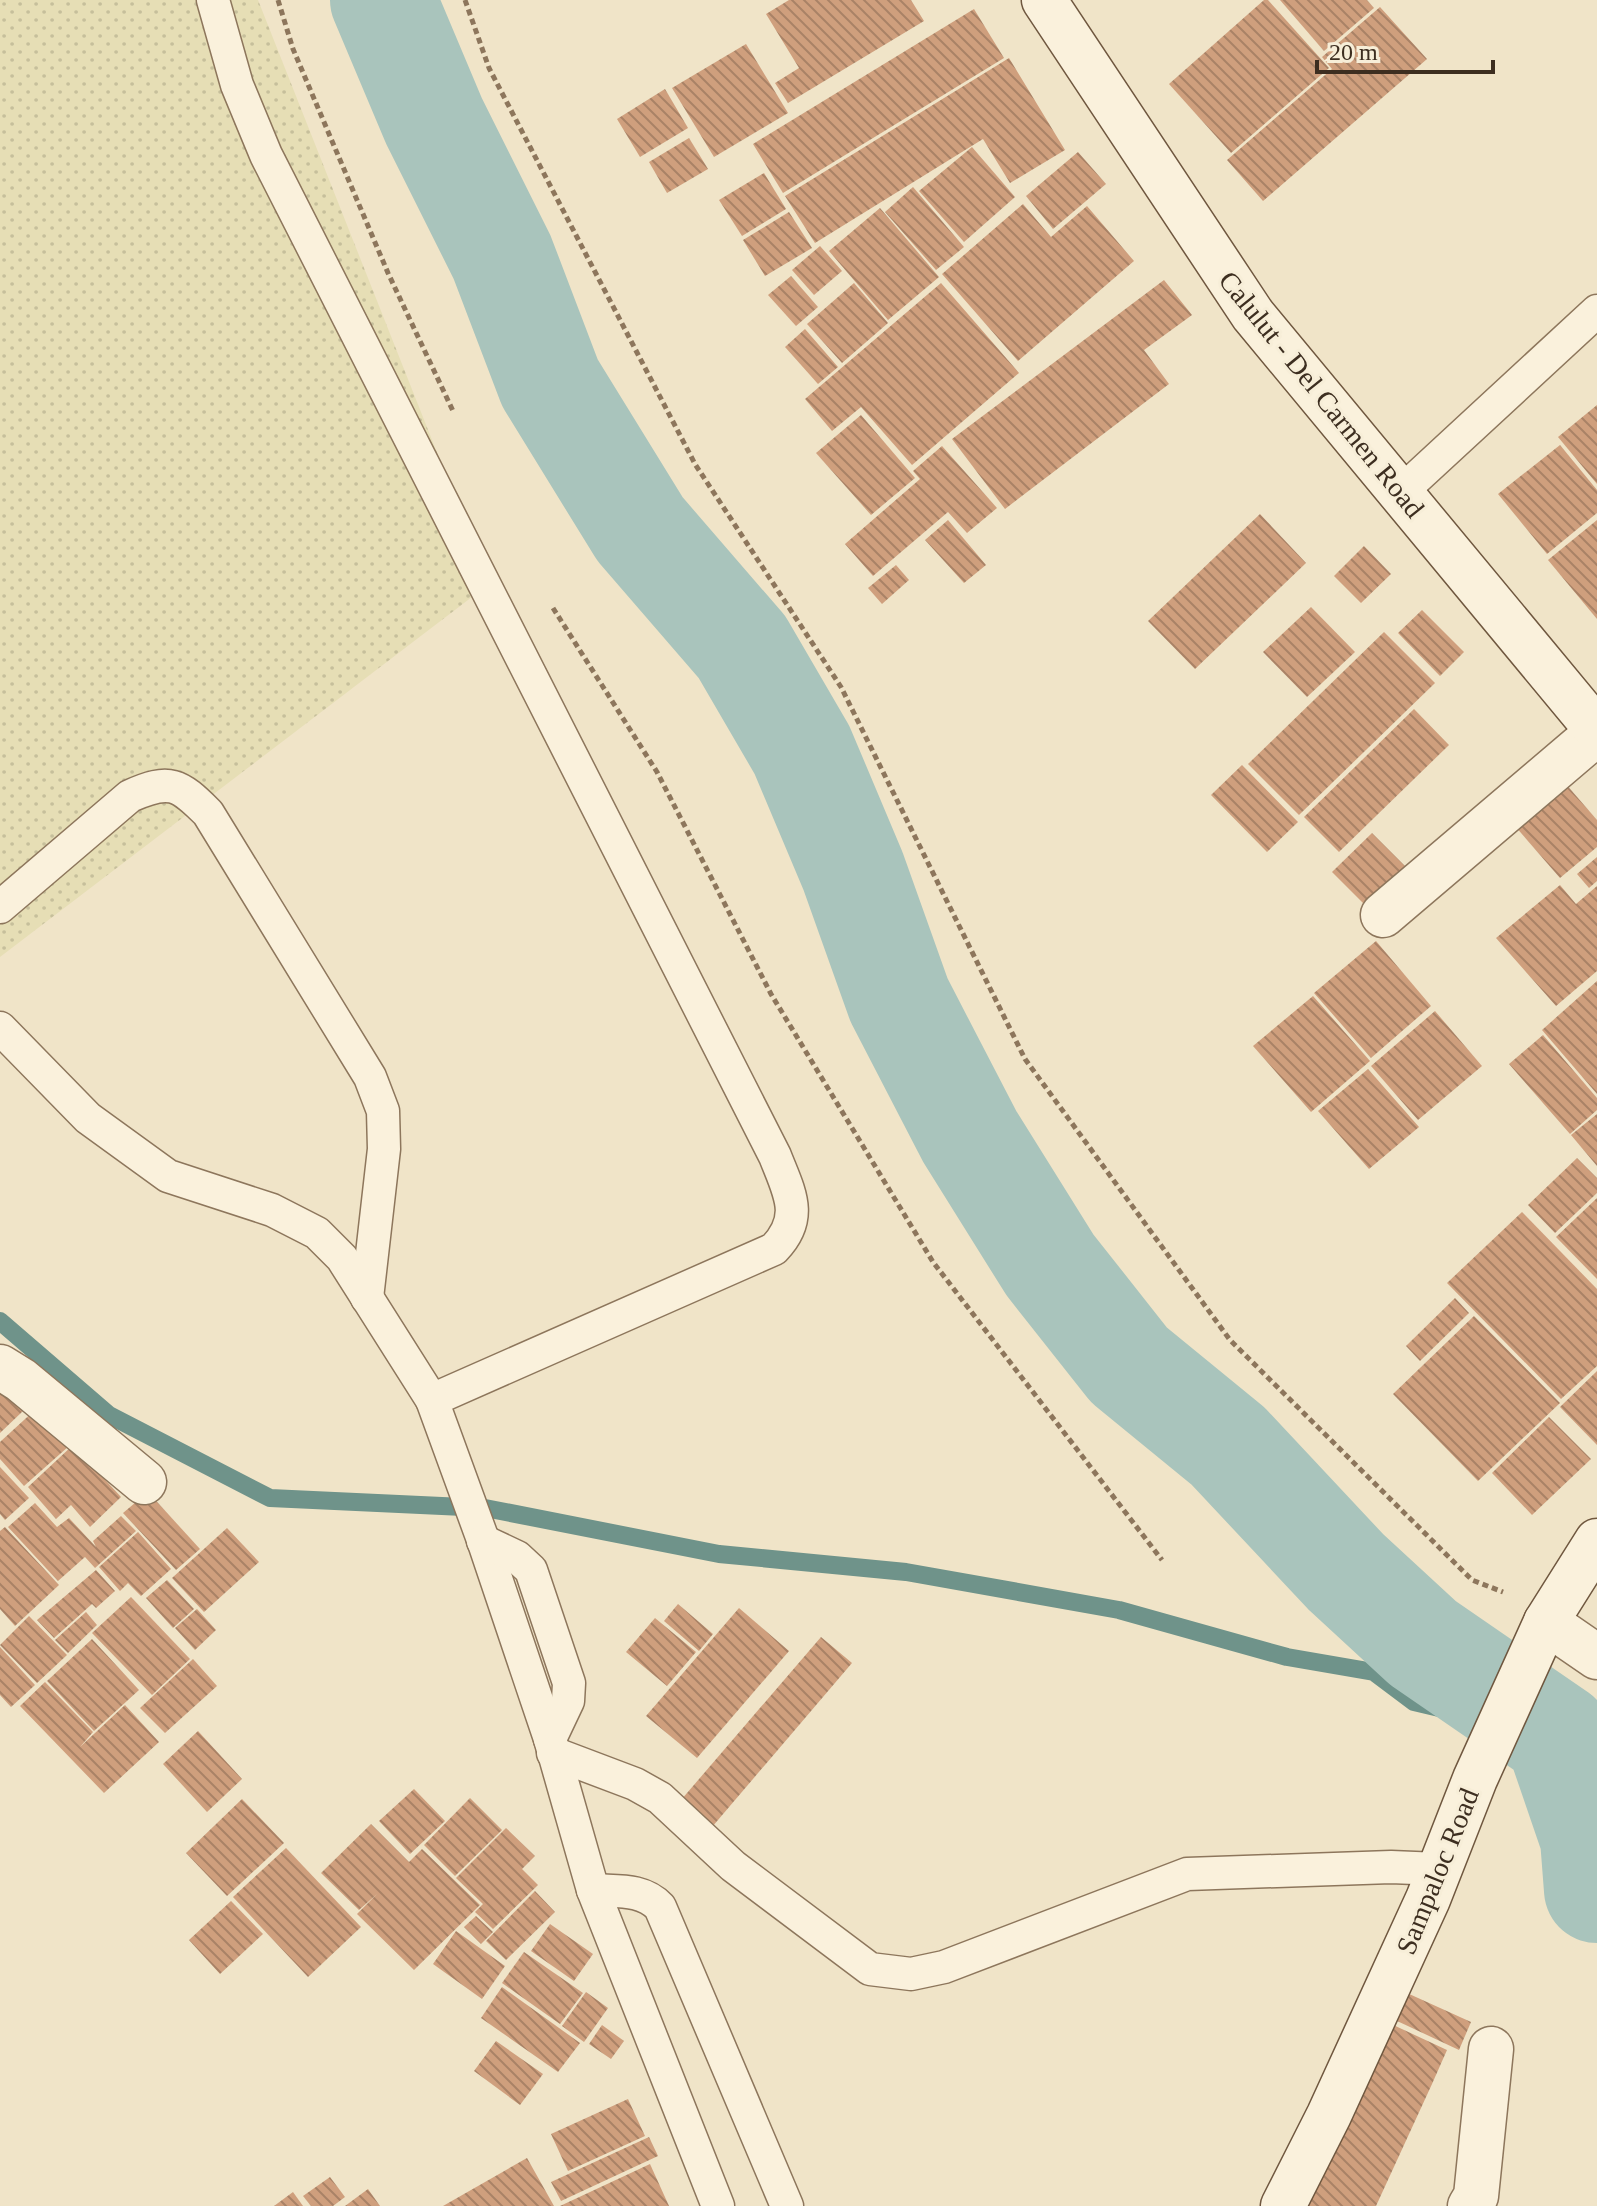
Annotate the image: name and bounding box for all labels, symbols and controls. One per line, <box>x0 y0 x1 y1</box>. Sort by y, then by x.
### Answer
scale bar <box>1317 24 1493 74</box>
text: 20 m <box>1329 39 1378 65</box>
street label: Calulut - Del Carmen Road <box>1213 265 1431 524</box>
street label: Sampaloc Road <box>1390 1784 1485 1959</box>

